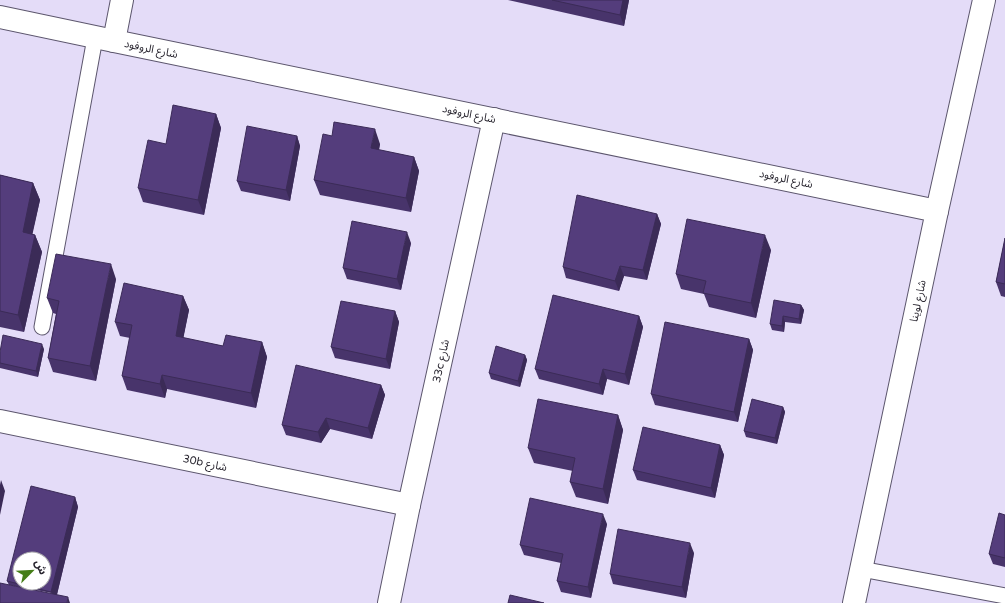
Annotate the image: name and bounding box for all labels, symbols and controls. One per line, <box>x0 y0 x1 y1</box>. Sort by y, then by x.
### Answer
street label: شارع الروفود <box>123 37 179 62</box>
street label: شارع الروفود <box>441 102 497 127</box>
street label: شارع الروفود <box>758 167 814 192</box>
street label: شارع لوينا <box>907 278 930 323</box>
street label: 33c شارع <box>430 338 453 384</box>
street label: 30b شارع <box>181 452 229 475</box>
north arrow <box>12 551 52 591</box>
text: ش <box>32 558 50 577</box>

